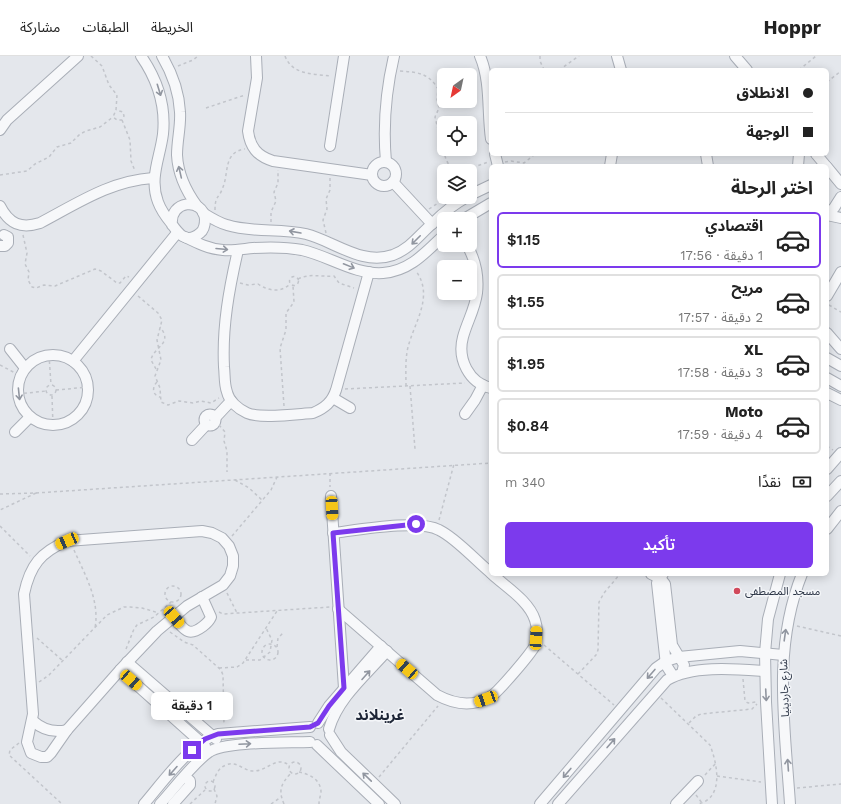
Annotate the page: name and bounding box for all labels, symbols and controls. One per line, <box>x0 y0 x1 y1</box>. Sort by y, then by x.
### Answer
text: Hoppr <box>764 16 821 39</box>
text: مشاركة <box>20 19 60 35</box>
text: الطبقات <box>82 19 129 35</box>
text: الخريطة <box>151 19 193 35</box>
north arrow <box>437 68 477 108</box>
map controls <box>437 68 477 300</box>
one-way arrow <box>155 84 163 96</box>
text: الانطلاق <box>737 84 789 102</box>
button: locate <box>437 116 477 156</box>
text: الوجهة <box>746 123 789 141</box>
button: layers <box>437 164 477 204</box>
one-way arrow <box>175 165 183 178</box>
text: اختر الرحلة <box>731 177 813 198</box>
button: + <box>437 212 477 252</box>
text: اقتصادي <box>705 217 763 235</box>
icon: car <box>775 222 811 258</box>
one-way arrow <box>289 228 302 236</box>
text: $1.15 <box>507 231 540 249</box>
one-way arrow <box>411 235 421 245</box>
one-way arrow <box>215 246 228 253</box>
text: 1 دقيقة · 17:56 <box>680 248 763 263</box>
button: − <box>437 260 477 300</box>
one-way arrow <box>342 263 354 271</box>
text: مريح <box>731 279 763 297</box>
icon: car <box>775 284 811 320</box>
text: $1.55 <box>507 293 544 311</box>
text: 2 دقيقة · 17:57 <box>678 310 763 325</box>
text: XL <box>744 341 763 359</box>
icon: car <box>775 346 811 382</box>
text: $1.95 <box>507 355 545 373</box>
text: 3 دقيقة · 17:58 <box>678 365 763 380</box>
one-way arrow <box>15 387 23 400</box>
text: Moto <box>725 403 763 421</box>
icon: car <box>775 408 811 444</box>
text: $0.84 <box>507 417 549 435</box>
text: 4 دقيقة · 17:59 <box>677 427 763 442</box>
icon: cash <box>791 471 813 493</box>
text: نقدًا <box>758 473 781 491</box>
text: 340 m <box>505 475 545 490</box>
car <box>325 496 339 520</box>
route start <box>407 515 425 533</box>
button: تأكيد <box>505 522 813 568</box>
car <box>54 531 80 551</box>
place label: مسجد المصطفى <box>745 585 821 598</box>
marker: مسجد المصطفى <box>732 586 742 596</box>
car <box>162 604 186 630</box>
car <box>529 626 543 650</box>
one-way arrow <box>781 629 789 642</box>
car <box>394 657 420 681</box>
street label: شارع جاردينيا <box>777 658 793 717</box>
car <box>118 668 144 692</box>
one-way arrow <box>647 668 656 679</box>
one-way arrow <box>362 669 371 680</box>
one-way arrow <box>762 688 769 701</box>
car <box>473 689 499 709</box>
callout: 1 دقيقة <box>151 692 233 720</box>
text: 1 دقيقة <box>172 698 212 713</box>
district label: غرينلاند <box>355 706 405 724</box>
one-way arrow <box>607 738 616 748</box>
route end <box>183 741 201 759</box>
one-way arrow <box>238 741 251 748</box>
one-way arrow <box>784 759 791 772</box>
one-way arrow <box>169 765 178 776</box>
one-way arrow <box>562 767 571 778</box>
one-way arrow <box>362 772 372 782</box>

